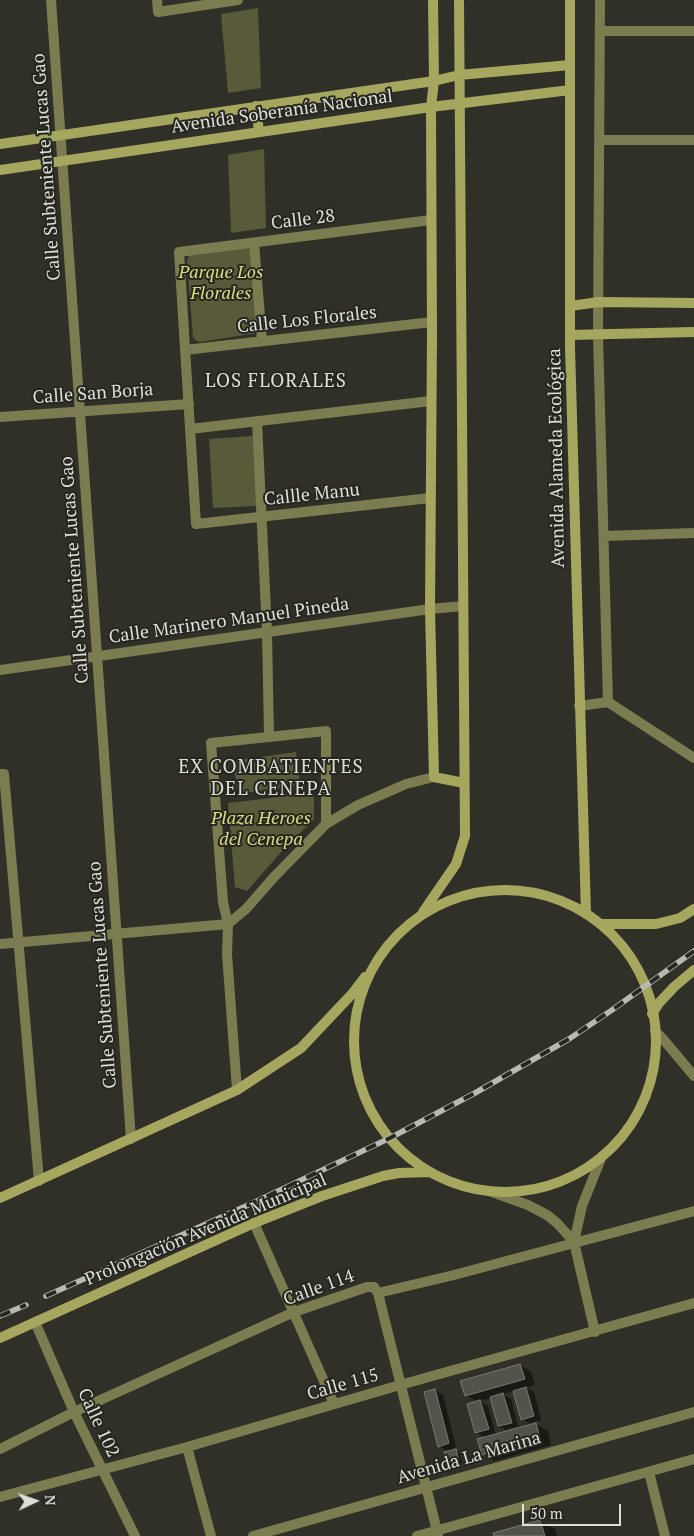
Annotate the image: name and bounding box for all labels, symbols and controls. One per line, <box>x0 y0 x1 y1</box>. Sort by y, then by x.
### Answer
street label: Calle Subteniente Lucas Gao <box>28 53 66 281</box>
street label: Avenida Soberanía Nacional <box>170 86 394 138</box>
street label: Calle 28 <box>270 205 336 235</box>
park label: Parque Los Florales <box>179 262 263 304</box>
street label: Calle Los Florales <box>236 302 378 338</box>
street label: Avenida Alameda Ecológica <box>544 348 570 568</box>
district label: LOS FLORALES <box>204 371 348 393</box>
street label: Calle San Borja <box>32 379 154 409</box>
street label: Calle Subteniente Lucas Gao <box>56 456 94 684</box>
street label: Callle Manu <box>263 479 361 511</box>
street label: Calle Marinero Manuel Pineda <box>107 593 351 649</box>
district label: EX COMBATIENTES DEL CENEPA <box>176 757 366 801</box>
park label: Plaza Heroes del Cenepa <box>211 808 311 851</box>
street label: Calle Subteniente Lucas Gao <box>84 861 122 1089</box>
street label: Prolongación Avenida Municipal <box>82 1169 330 1291</box>
street label: Calle 114 <box>281 1265 357 1311</box>
street label: Calle 115 <box>305 1364 381 1406</box>
street label: Calle 102 <box>73 1385 123 1461</box>
street label: Avenida La Marina <box>395 1427 543 1489</box>
north arrow <box>10 1476 60 1526</box>
text: N <box>41 1494 60 1506</box>
scale bar <box>524 1494 623 1526</box>
text: 50 m <box>530 1503 563 1523</box>

